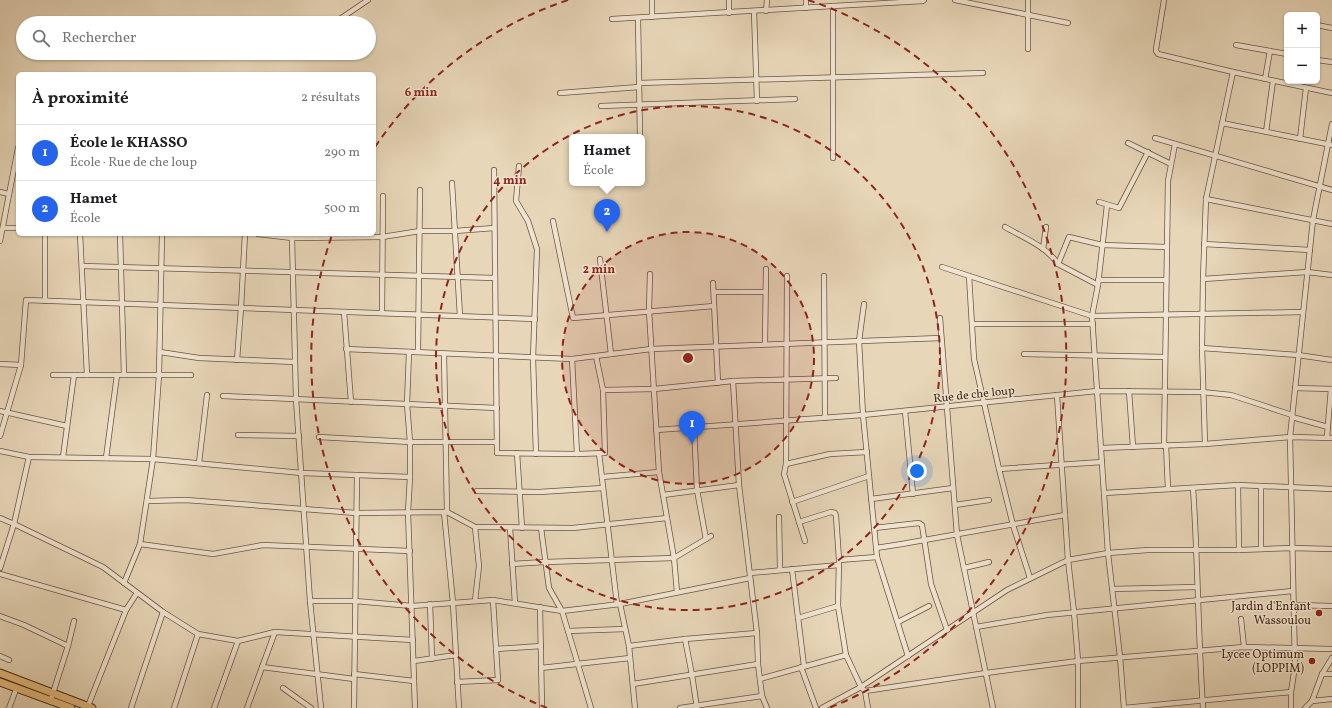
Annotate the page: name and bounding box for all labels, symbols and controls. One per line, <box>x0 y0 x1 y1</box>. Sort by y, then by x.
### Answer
map controls <box>1284 12 1320 84</box>
button: + <box>1284 12 1320 48</box>
search box <box>16 16 376 60</box>
icon: search <box>30 27 52 49</box>
text: Rechercher <box>62 28 136 49</box>
button: − <box>1284 48 1320 84</box>
text: 6 min <box>405 85 437 101</box>
text: À proximité <box>32 87 129 110</box>
text: 2 résultats <box>301 89 360 107</box>
text: École le KHASSO <box>70 133 188 154</box>
popup <box>569 134 645 186</box>
text: Hamet <box>583 141 631 162</box>
text: 1 <box>42 144 48 162</box>
text: 290 m <box>324 144 360 162</box>
text: École · Rue de che loup <box>70 154 197 172</box>
text: École <box>583 162 614 180</box>
text: 4 min <box>493 173 527 189</box>
text: Hamet <box>70 189 117 210</box>
pin: 2 <box>594 199 620 232</box>
text: 2 <box>42 200 48 218</box>
text: 500 m <box>324 200 360 218</box>
text: École <box>70 210 100 228</box>
text: 2 min <box>583 262 615 278</box>
centre of rings <box>681 351 695 365</box>
street label: Rue de che loup <box>933 383 1016 407</box>
pin: 1 <box>679 411 705 444</box>
your location <box>907 461 927 481</box>
place label: Jardin d'Enfant Wassoulou <box>1231 599 1311 629</box>
marker: Jardin d'Enfant Wassoulou <box>1314 608 1324 618</box>
place label: Lycee Optimum (LOPPIM) <box>1221 647 1305 677</box>
marker: Lycee Optimum (LOPPIM) <box>1307 656 1317 666</box>

